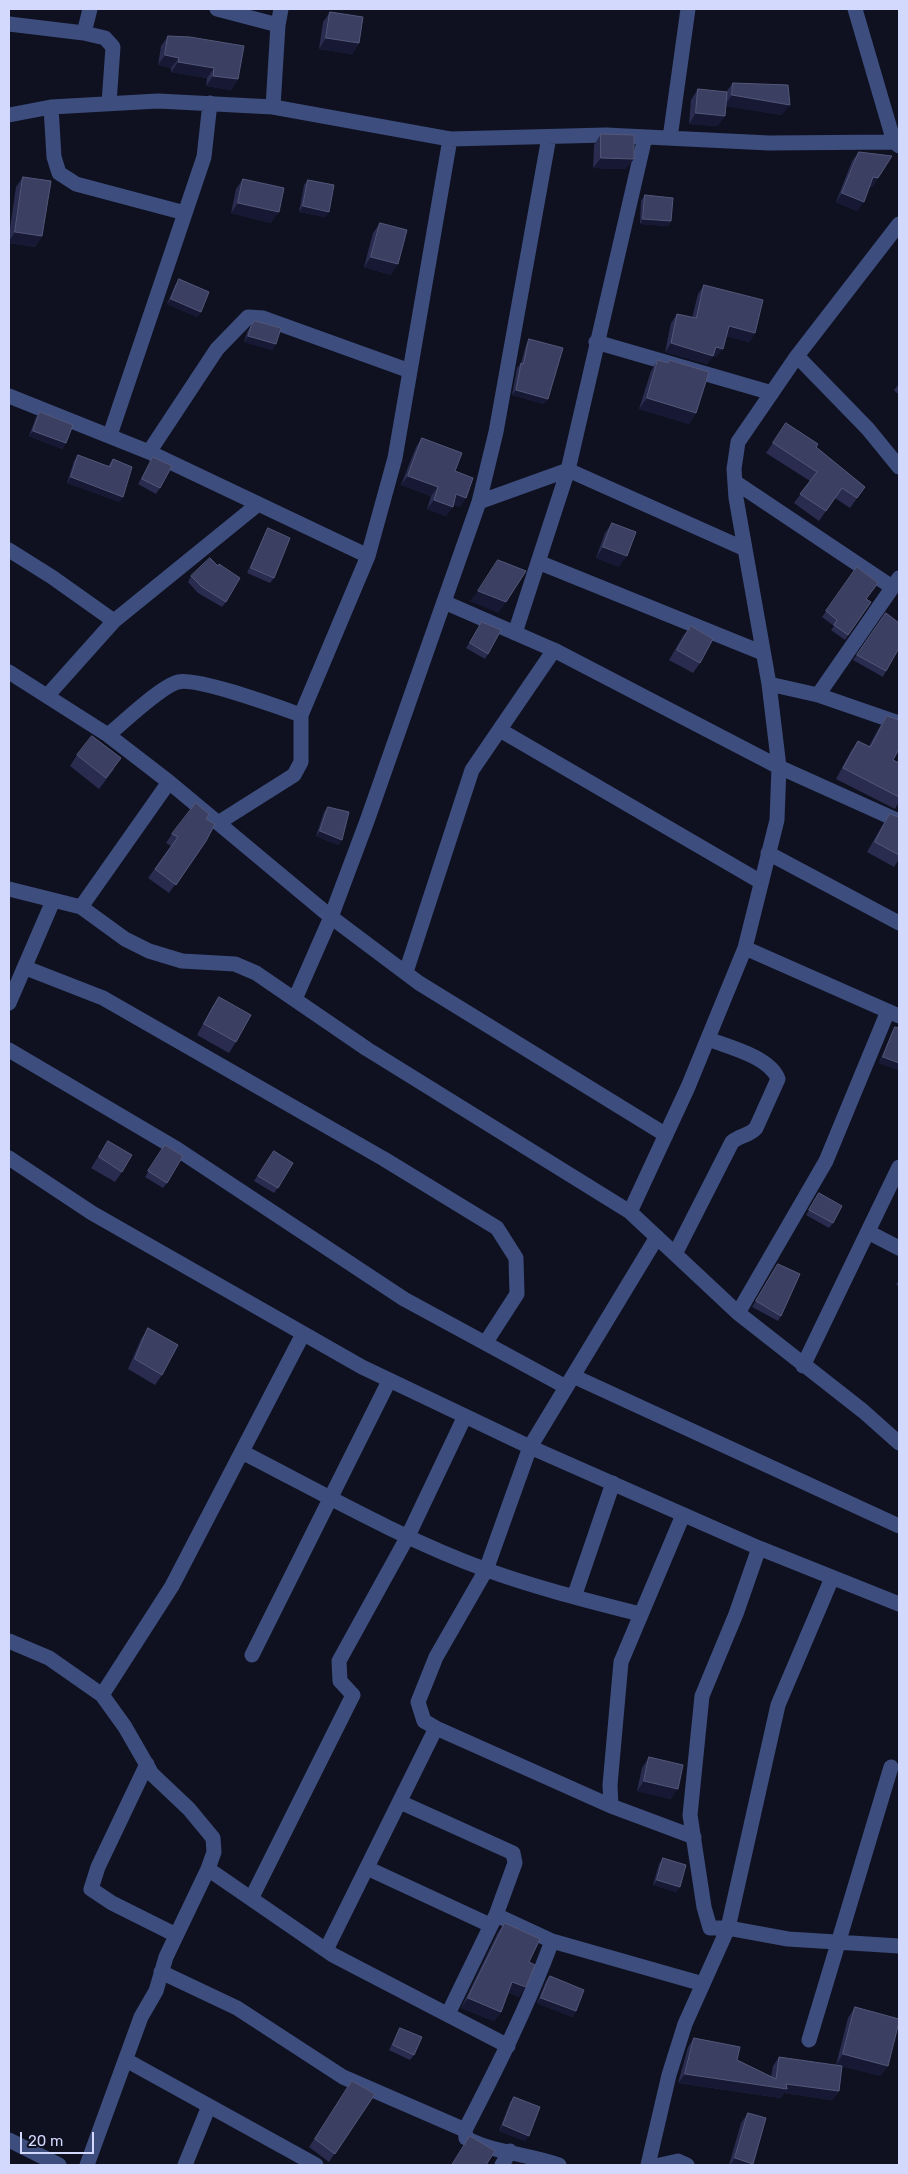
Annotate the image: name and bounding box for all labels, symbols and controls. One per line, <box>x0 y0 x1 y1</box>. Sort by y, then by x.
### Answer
scale bar <box>22 2122 96 2154</box>
text: 20 m <box>28 2132 63 2150</box>

